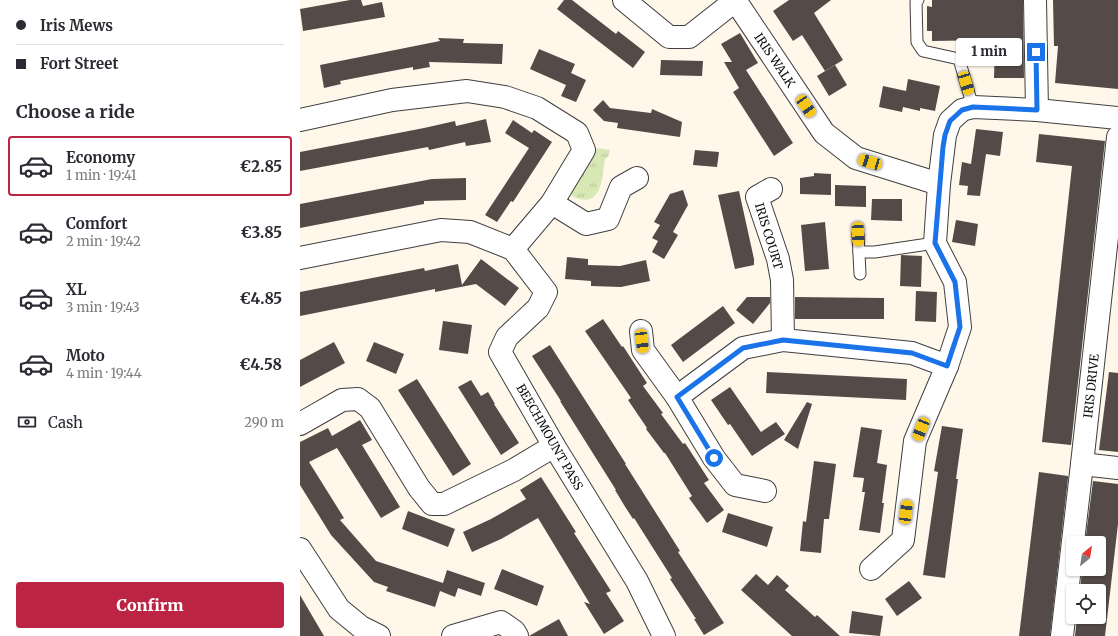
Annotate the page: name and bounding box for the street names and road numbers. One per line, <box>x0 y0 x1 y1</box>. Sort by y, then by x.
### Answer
street label: IRIS WALK <box>751 30 799 90</box>
street label: IRIS COURT <box>752 201 786 272</box>
street label: IRIS DRIVE <box>1080 353 1102 419</box>
street label: BEECHMOUNT PASS <box>514 381 586 493</box>

